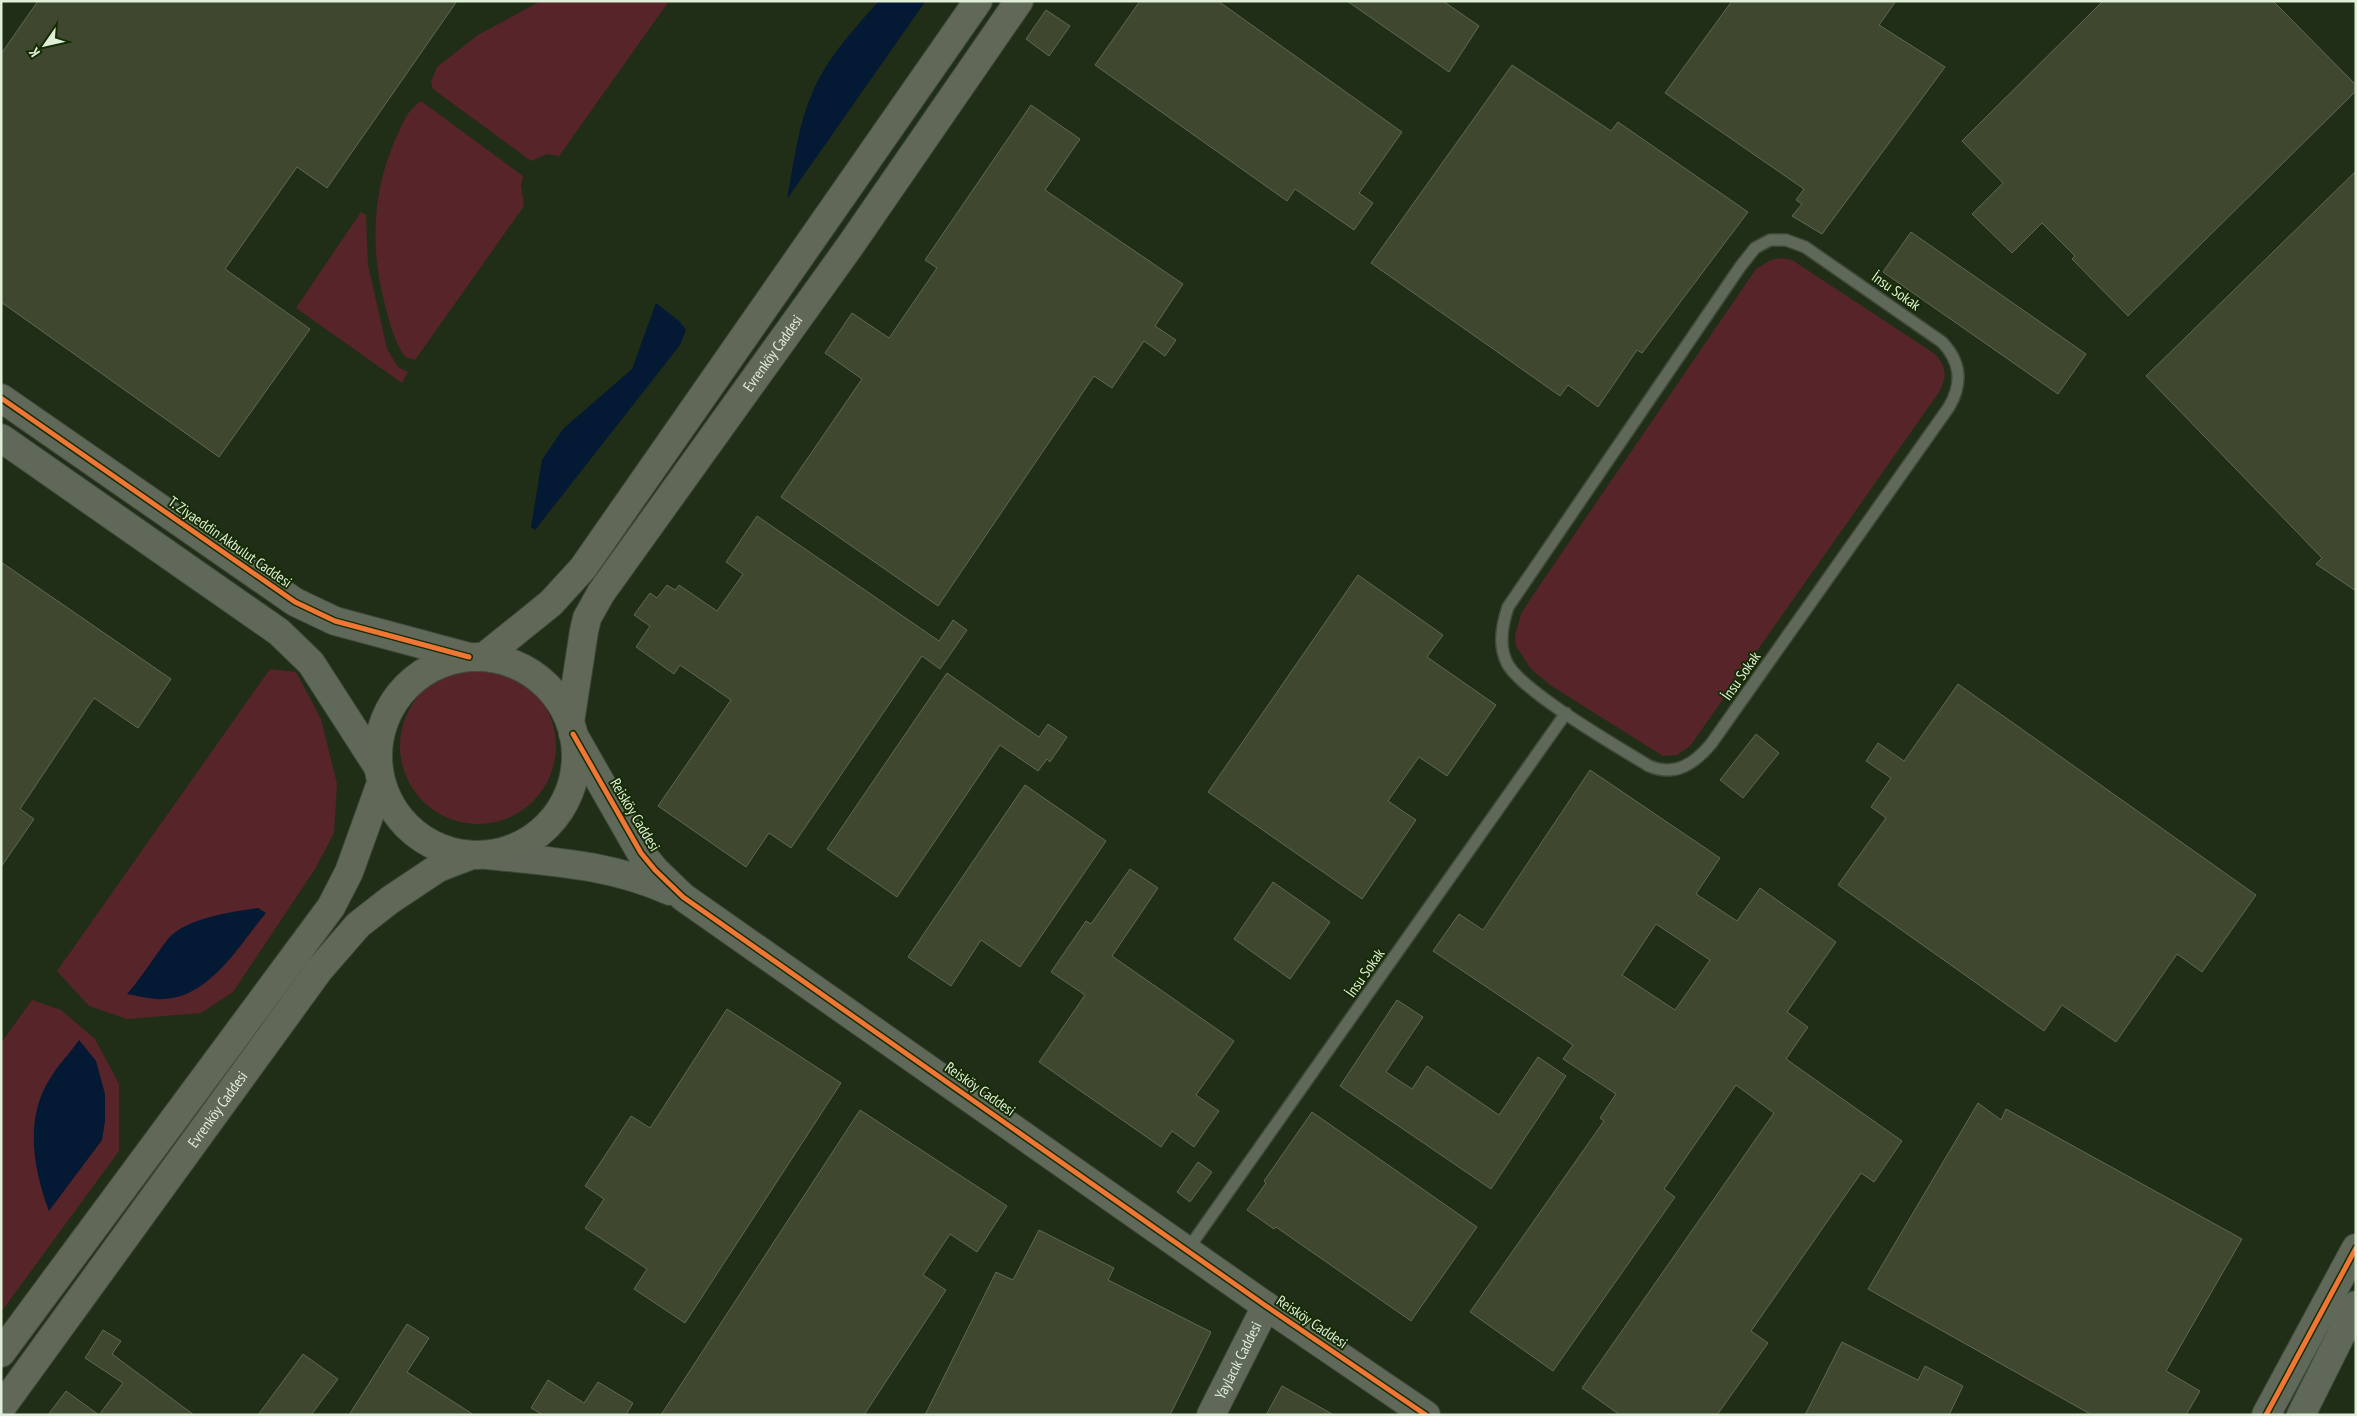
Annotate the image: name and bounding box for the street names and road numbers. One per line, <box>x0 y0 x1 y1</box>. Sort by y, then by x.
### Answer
street label: İnsu Sokak <box>1868 267 1925 314</box>
street label: Evrenköy Caddesi <box>739 311 806 395</box>
street label: T. Ziyaeddin Akbulut Caddesi <box>165 492 296 591</box>
street label: İnsu Sokak <box>1717 647 1764 704</box>
street label: Reisköy Caddesi <box>606 775 665 855</box>
street label: İnsu Sokak <box>1341 944 1388 1001</box>
street label: Reisköy Caddesi <box>941 1057 1019 1120</box>
street label: Evrenköy Caddesi <box>183 1067 251 1151</box>
street label: Reisköy Caddesi <box>1273 1291 1351 1352</box>
street label: Yaylacık Caddesi <box>1210 1318 1266 1402</box>

